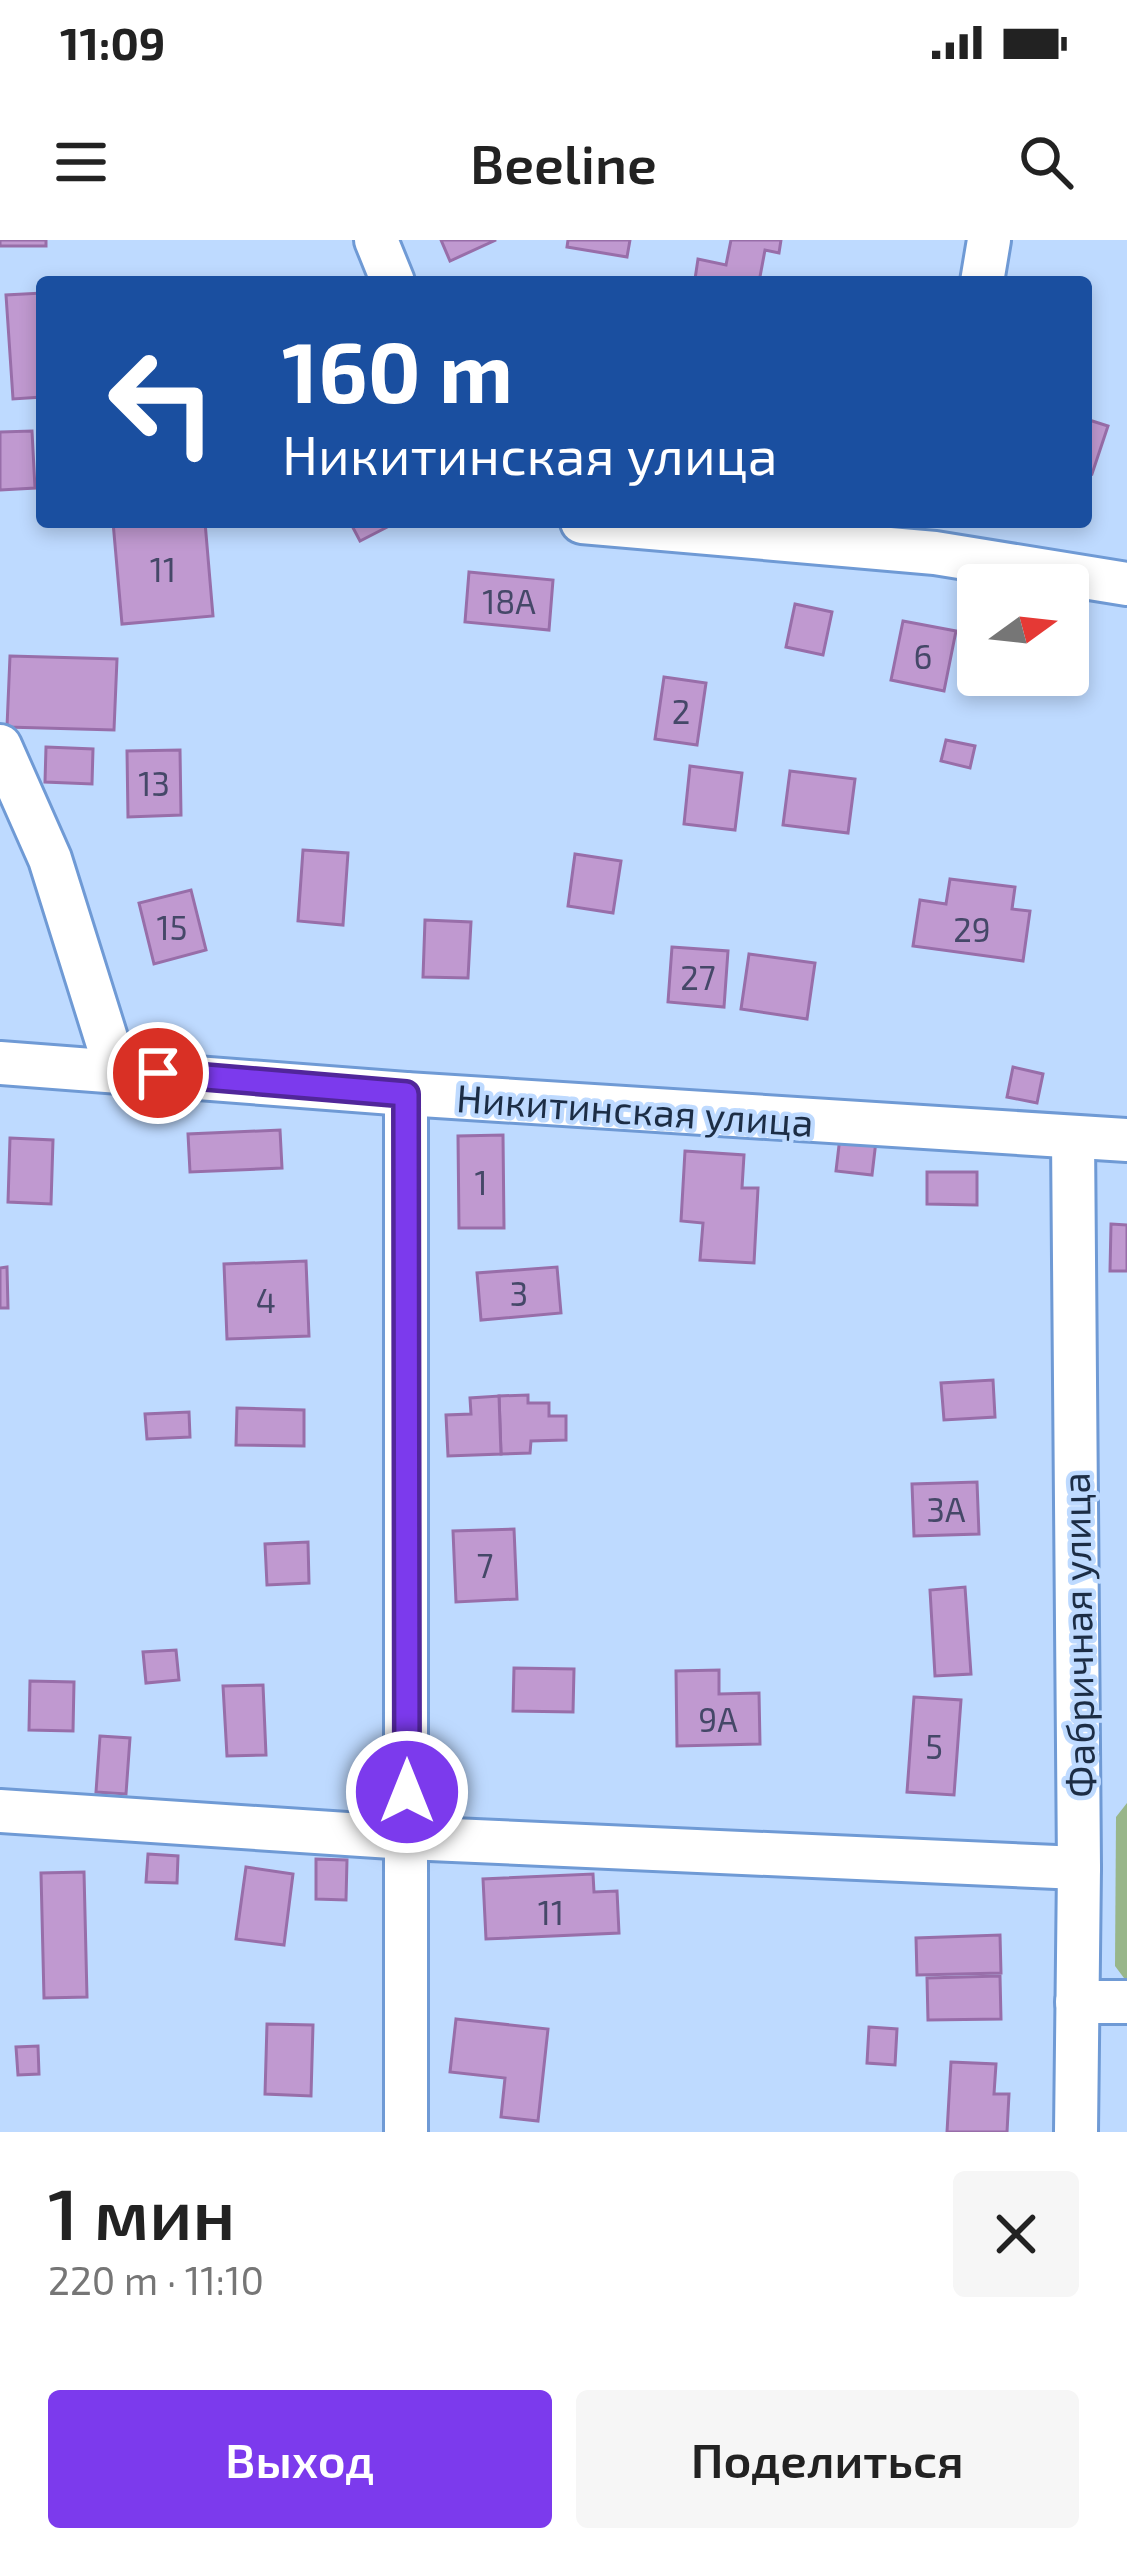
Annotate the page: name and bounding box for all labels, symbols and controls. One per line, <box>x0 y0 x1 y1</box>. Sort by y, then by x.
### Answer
text: 11:09 <box>60 15 165 69</box>
icon: menu <box>48 129 114 195</box>
icon: search <box>1013 129 1079 195</box>
text: Beeline <box>470 130 657 195</box>
text: 160 m <box>282 319 513 420</box>
icon: left <box>84 324 240 480</box>
text: Никитинская улица <box>282 421 778 486</box>
house number: 11 <box>150 549 176 589</box>
north arrow <box>957 564 1089 696</box>
map controls <box>957 564 1089 696</box>
house number: 18А <box>482 581 536 621</box>
house number: 6 <box>914 636 932 676</box>
house number: 2 <box>672 691 690 731</box>
house number: 13 <box>138 763 170 803</box>
house number: 15 <box>157 907 187 947</box>
house number: 29 <box>953 909 991 949</box>
house number: 27 <box>680 957 716 997</box>
pin <box>107 1022 209 1124</box>
icon: arrive <box>125 1040 191 1106</box>
street label: Никитинская улица <box>455 1073 815 1146</box>
house number: 1 <box>474 1162 488 1202</box>
house number: 3 <box>510 1273 528 1313</box>
house number: 4 <box>256 1280 276 1320</box>
street label: Фабричная улица <box>1051 1472 1104 1798</box>
house number: 3А <box>927 1489 966 1529</box>
house number: 7 <box>477 1545 493 1585</box>
house number: 9А <box>698 1699 738 1739</box>
house number: 5 <box>925 1726 943 1766</box>
position arrow <box>344 1729 470 1855</box>
house number: 11 <box>538 1892 564 1932</box>
text: 1 мин <box>48 2168 235 2254</box>
button: close <box>953 2171 1079 2297</box>
text: 220 m · 11:10 <box>48 2256 264 2303</box>
button: Выход <box>48 2390 552 2528</box>
button: Поделиться <box>576 2390 1079 2528</box>

